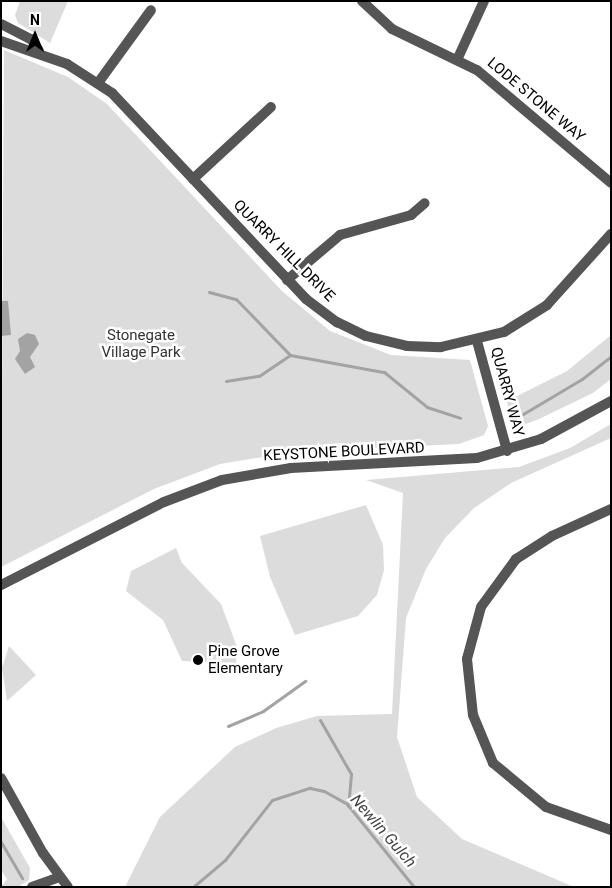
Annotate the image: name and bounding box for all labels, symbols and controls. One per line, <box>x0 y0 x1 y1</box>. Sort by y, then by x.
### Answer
north arrow <box>10 10 60 60</box>
text: N <box>30 12 40 28</box>
street label: LODE STONE WAY <box>483 54 589 146</box>
street label: QUARRY HILL DRIVE <box>229 196 339 306</box>
park label: Stonegate Village Park <box>102 326 180 361</box>
street label: QUARRY WAY <box>486 345 528 439</box>
street label: KEYSTONE BOULEVARD <box>263 439 425 465</box>
place label: Pine Grove Elementary <box>208 642 283 677</box>
marker: Pine Grove Elementary <box>192 654 204 666</box>
water label: Newlin Gulch <box>346 791 420 871</box>

